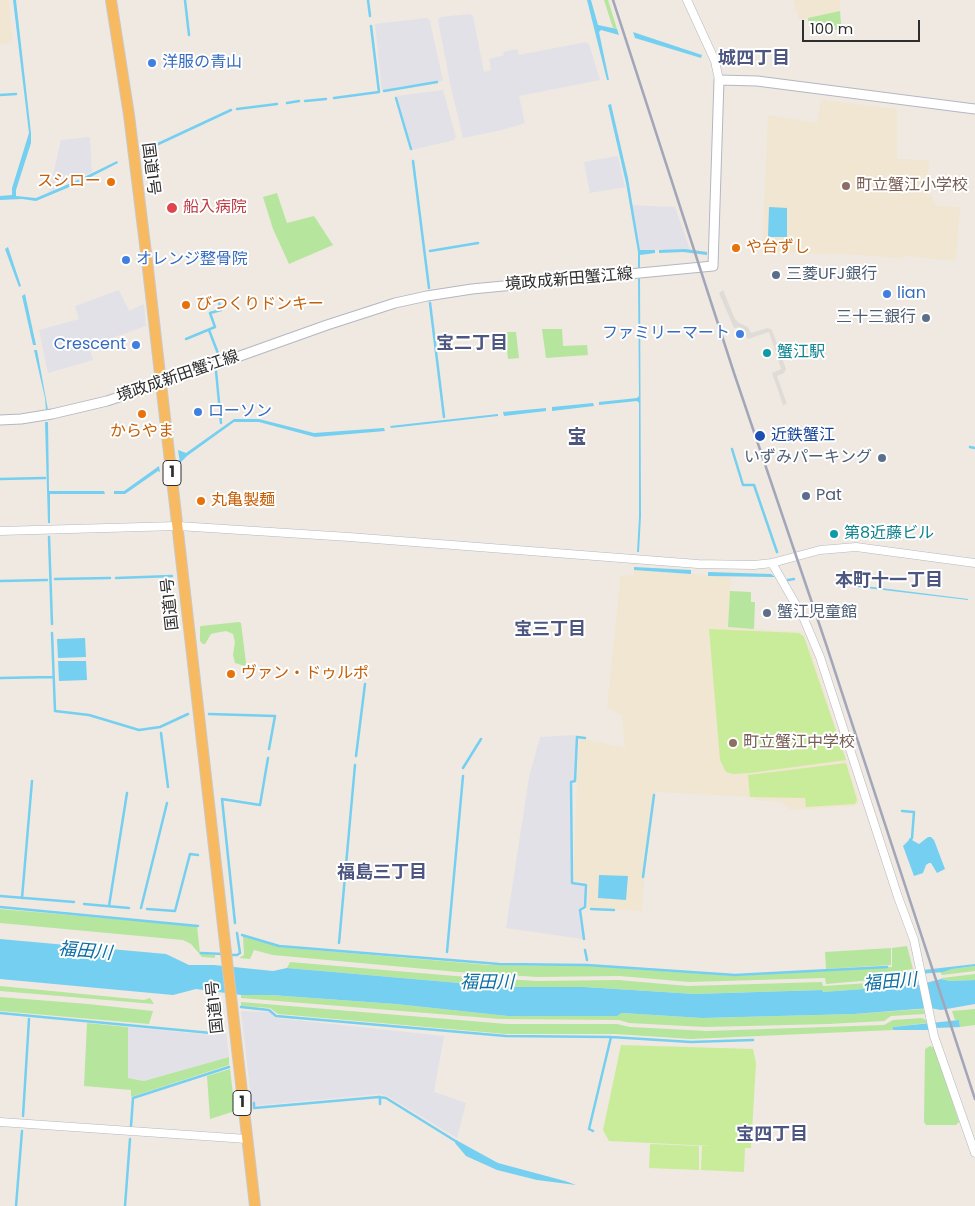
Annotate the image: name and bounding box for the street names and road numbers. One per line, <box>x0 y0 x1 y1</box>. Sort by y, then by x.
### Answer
street label: 国道1号 <box>137 141 163 197</box>
street label: 境政成新田蟹江線 <box>504 265 634 295</box>
street label: 境政成新田蟹江線 <box>114 347 242 407</box>
road number: 1 <box>163 460 181 486</box>
street label: 国道1号 <box>159 577 183 631</box>
street label: 国道1号 <box>204 980 228 1034</box>
road number: 1 <box>233 1090 251 1116</box>

